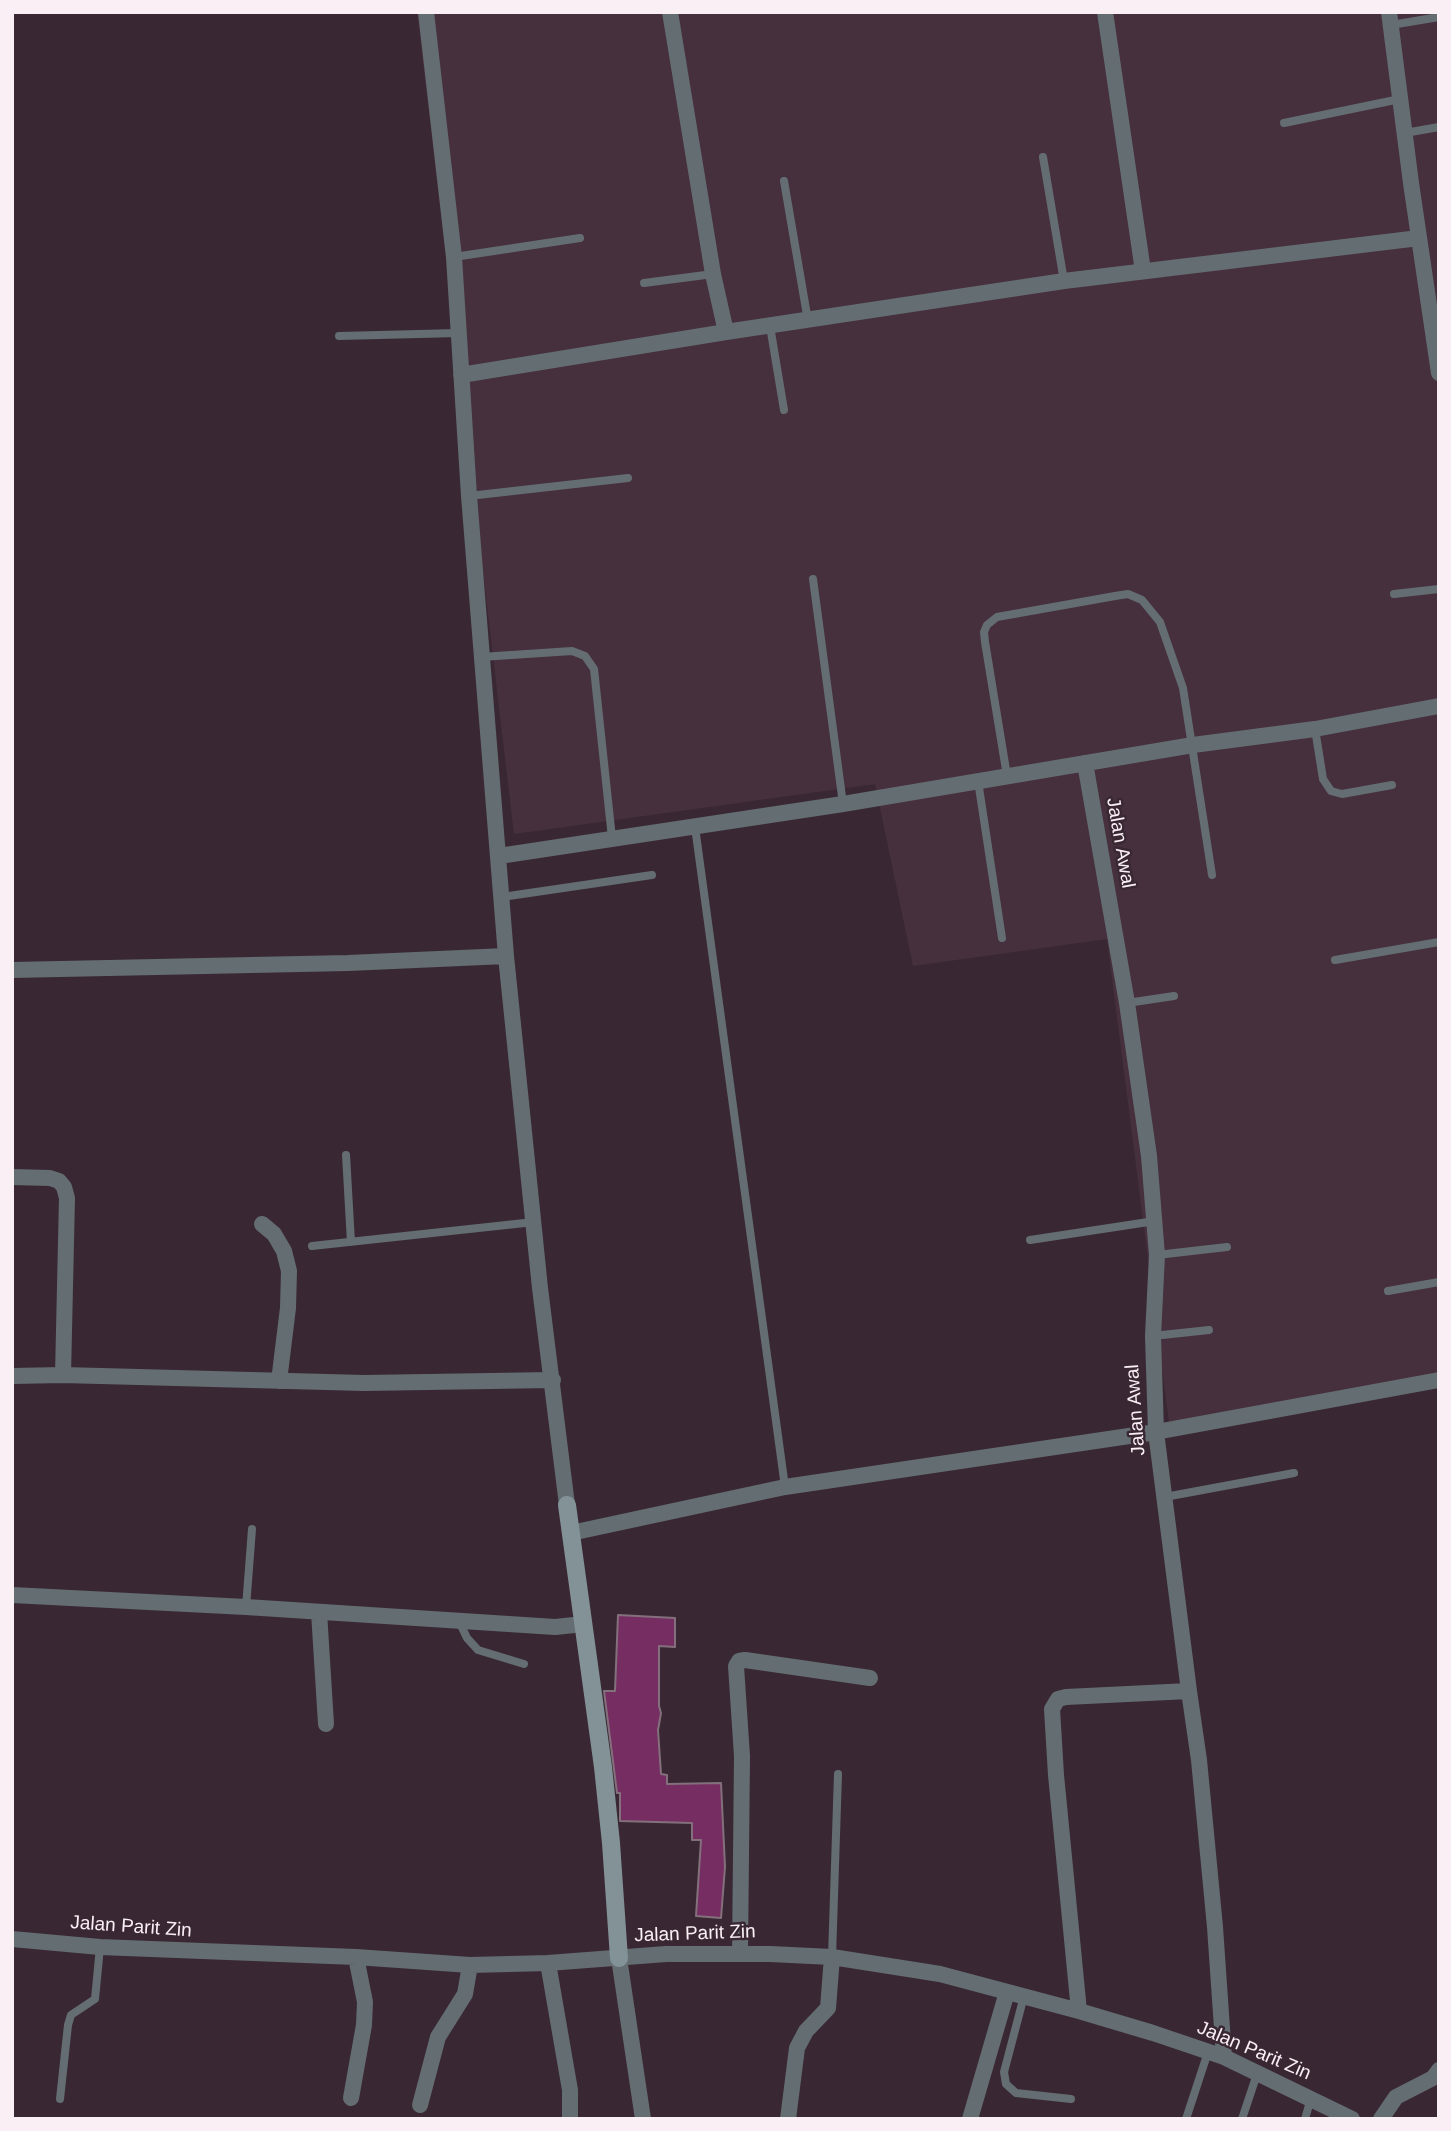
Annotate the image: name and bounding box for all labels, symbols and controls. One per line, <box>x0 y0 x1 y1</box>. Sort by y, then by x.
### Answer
street label: Jalan Awal <box>1101 796 1139 890</box>
street label: Jalan Awal <box>1121 1364 1151 1456</box>
street label: Jalan Parit Zin <box>70 1911 192 1943</box>
street label: Jalan Parit Zin <box>634 1920 756 1948</box>
street label: Jalan Parit Zin <box>1194 2017 1314 2085</box>

